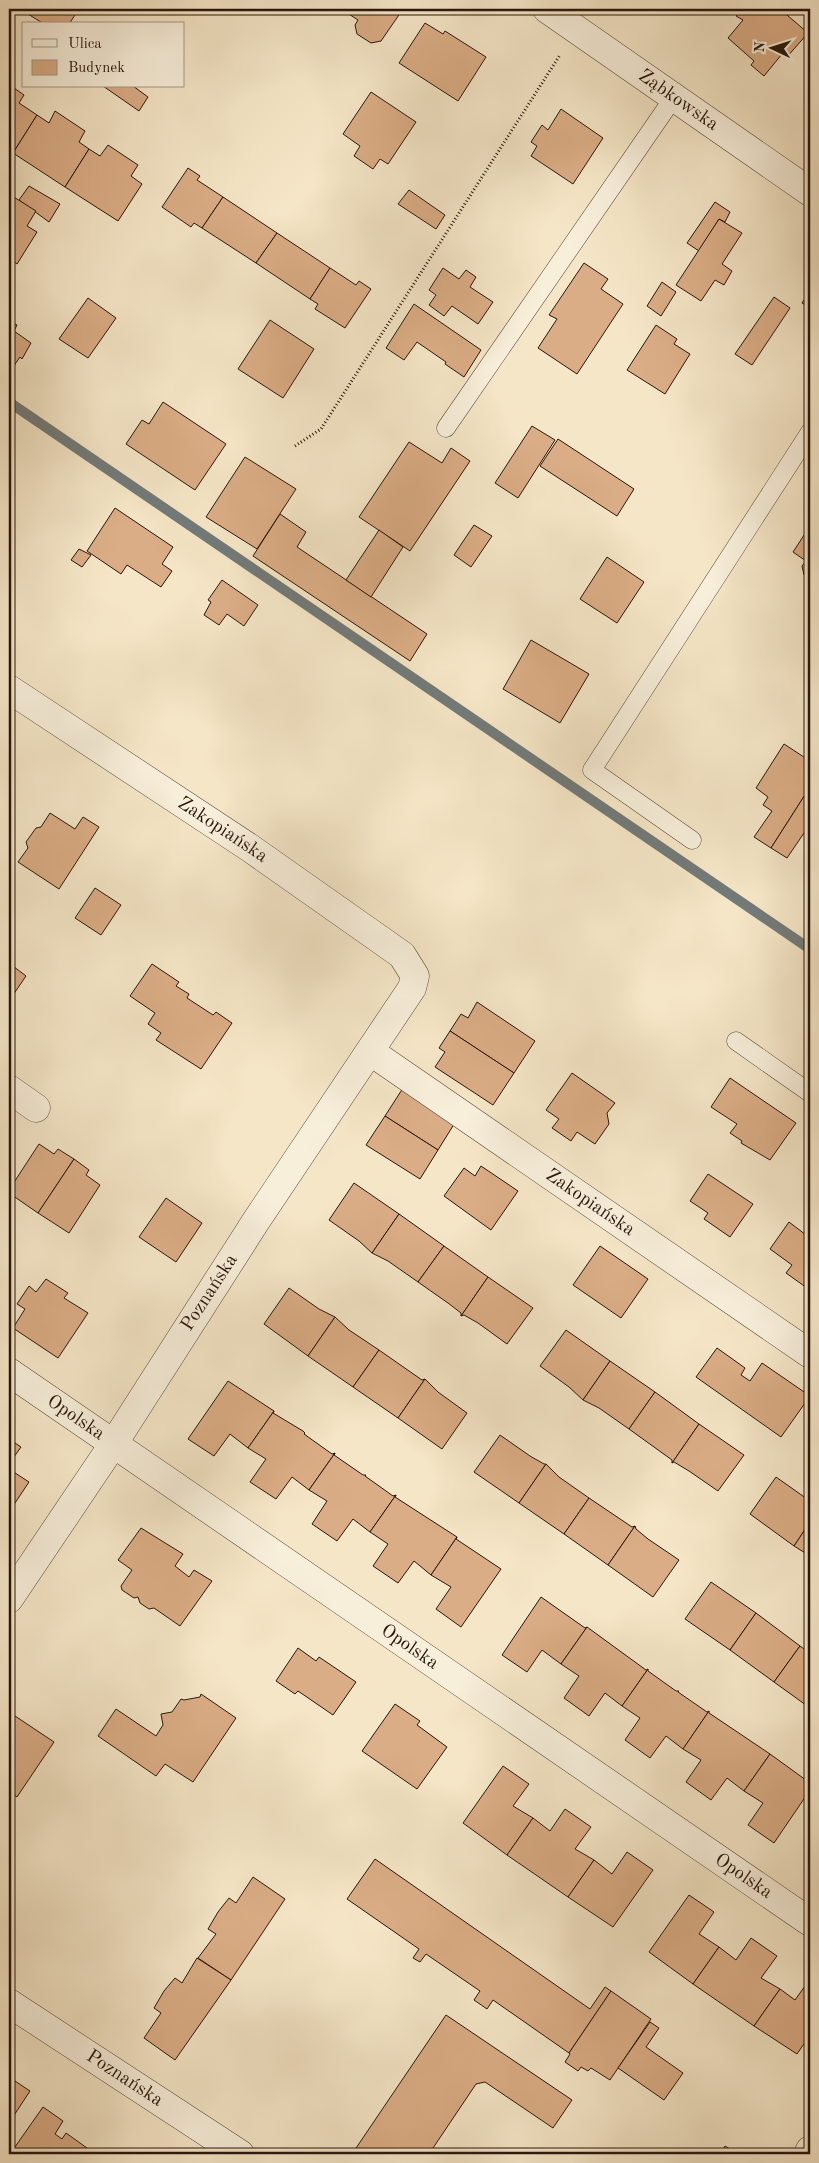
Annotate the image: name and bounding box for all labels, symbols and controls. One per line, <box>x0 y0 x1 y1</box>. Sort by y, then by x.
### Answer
legend <box>22 22 185 88</box>
north arrow <box>746 22 796 72</box>
text: Ulica <box>68 37 102 52</box>
text: N <box>753 41 767 53</box>
text: Budynek <box>68 61 125 76</box>
street label: Ząbkowska <box>635 66 722 135</box>
street label: Zakopiańska <box>174 794 271 867</box>
street label: Zakopiańska <box>542 1166 639 1240</box>
street label: Poznańska <box>178 1251 242 1335</box>
street label: Opolska <box>43 1392 109 1444</box>
street label: Opolska <box>377 1621 442 1674</box>
street label: Opolska <box>711 1850 776 1903</box>
street label: Poznańska <box>83 2047 167 2111</box>

